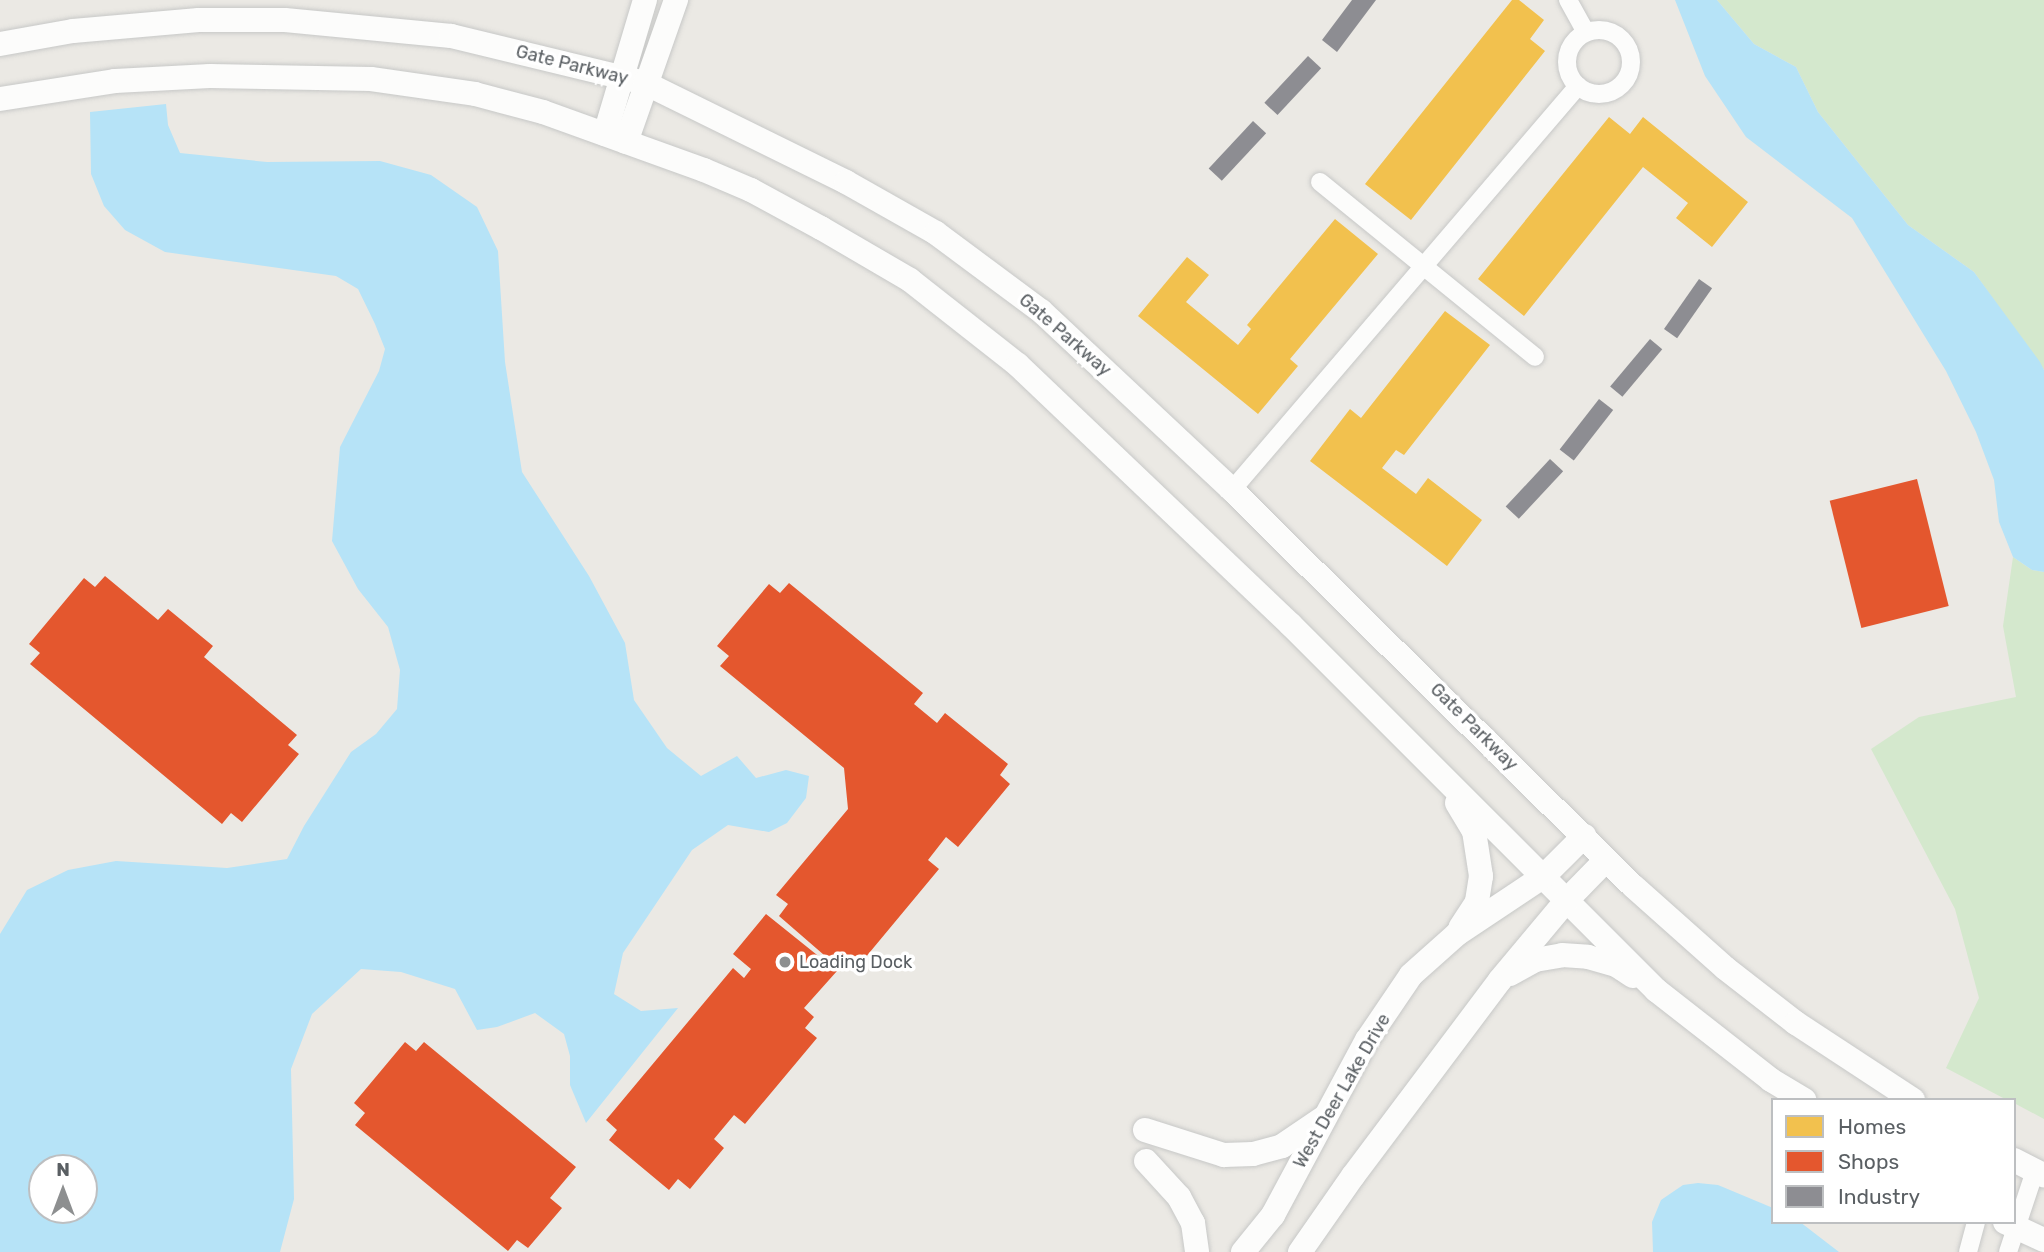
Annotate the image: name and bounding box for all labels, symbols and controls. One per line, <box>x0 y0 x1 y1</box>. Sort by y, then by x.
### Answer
street label: Gate Parkway <box>514 41 630 89</box>
street label: Gate Parkway <box>1015 289 1115 381</box>
street label: Gate Parkway <box>1426 679 1522 775</box>
place label: Loading Dock <box>799 951 912 973</box>
marker: Loading Dock <box>777 954 793 970</box>
street label: West Deer Lake Drive <box>1289 1010 1395 1172</box>
legend <box>1771 1098 2016 1224</box>
text: Homes <box>1838 1114 1906 1139</box>
text: Shops <box>1838 1149 1899 1174</box>
north arrow <box>28 1154 98 1224</box>
text: N <box>56 1158 70 1181</box>
text: Industry <box>1838 1184 1920 1209</box>

